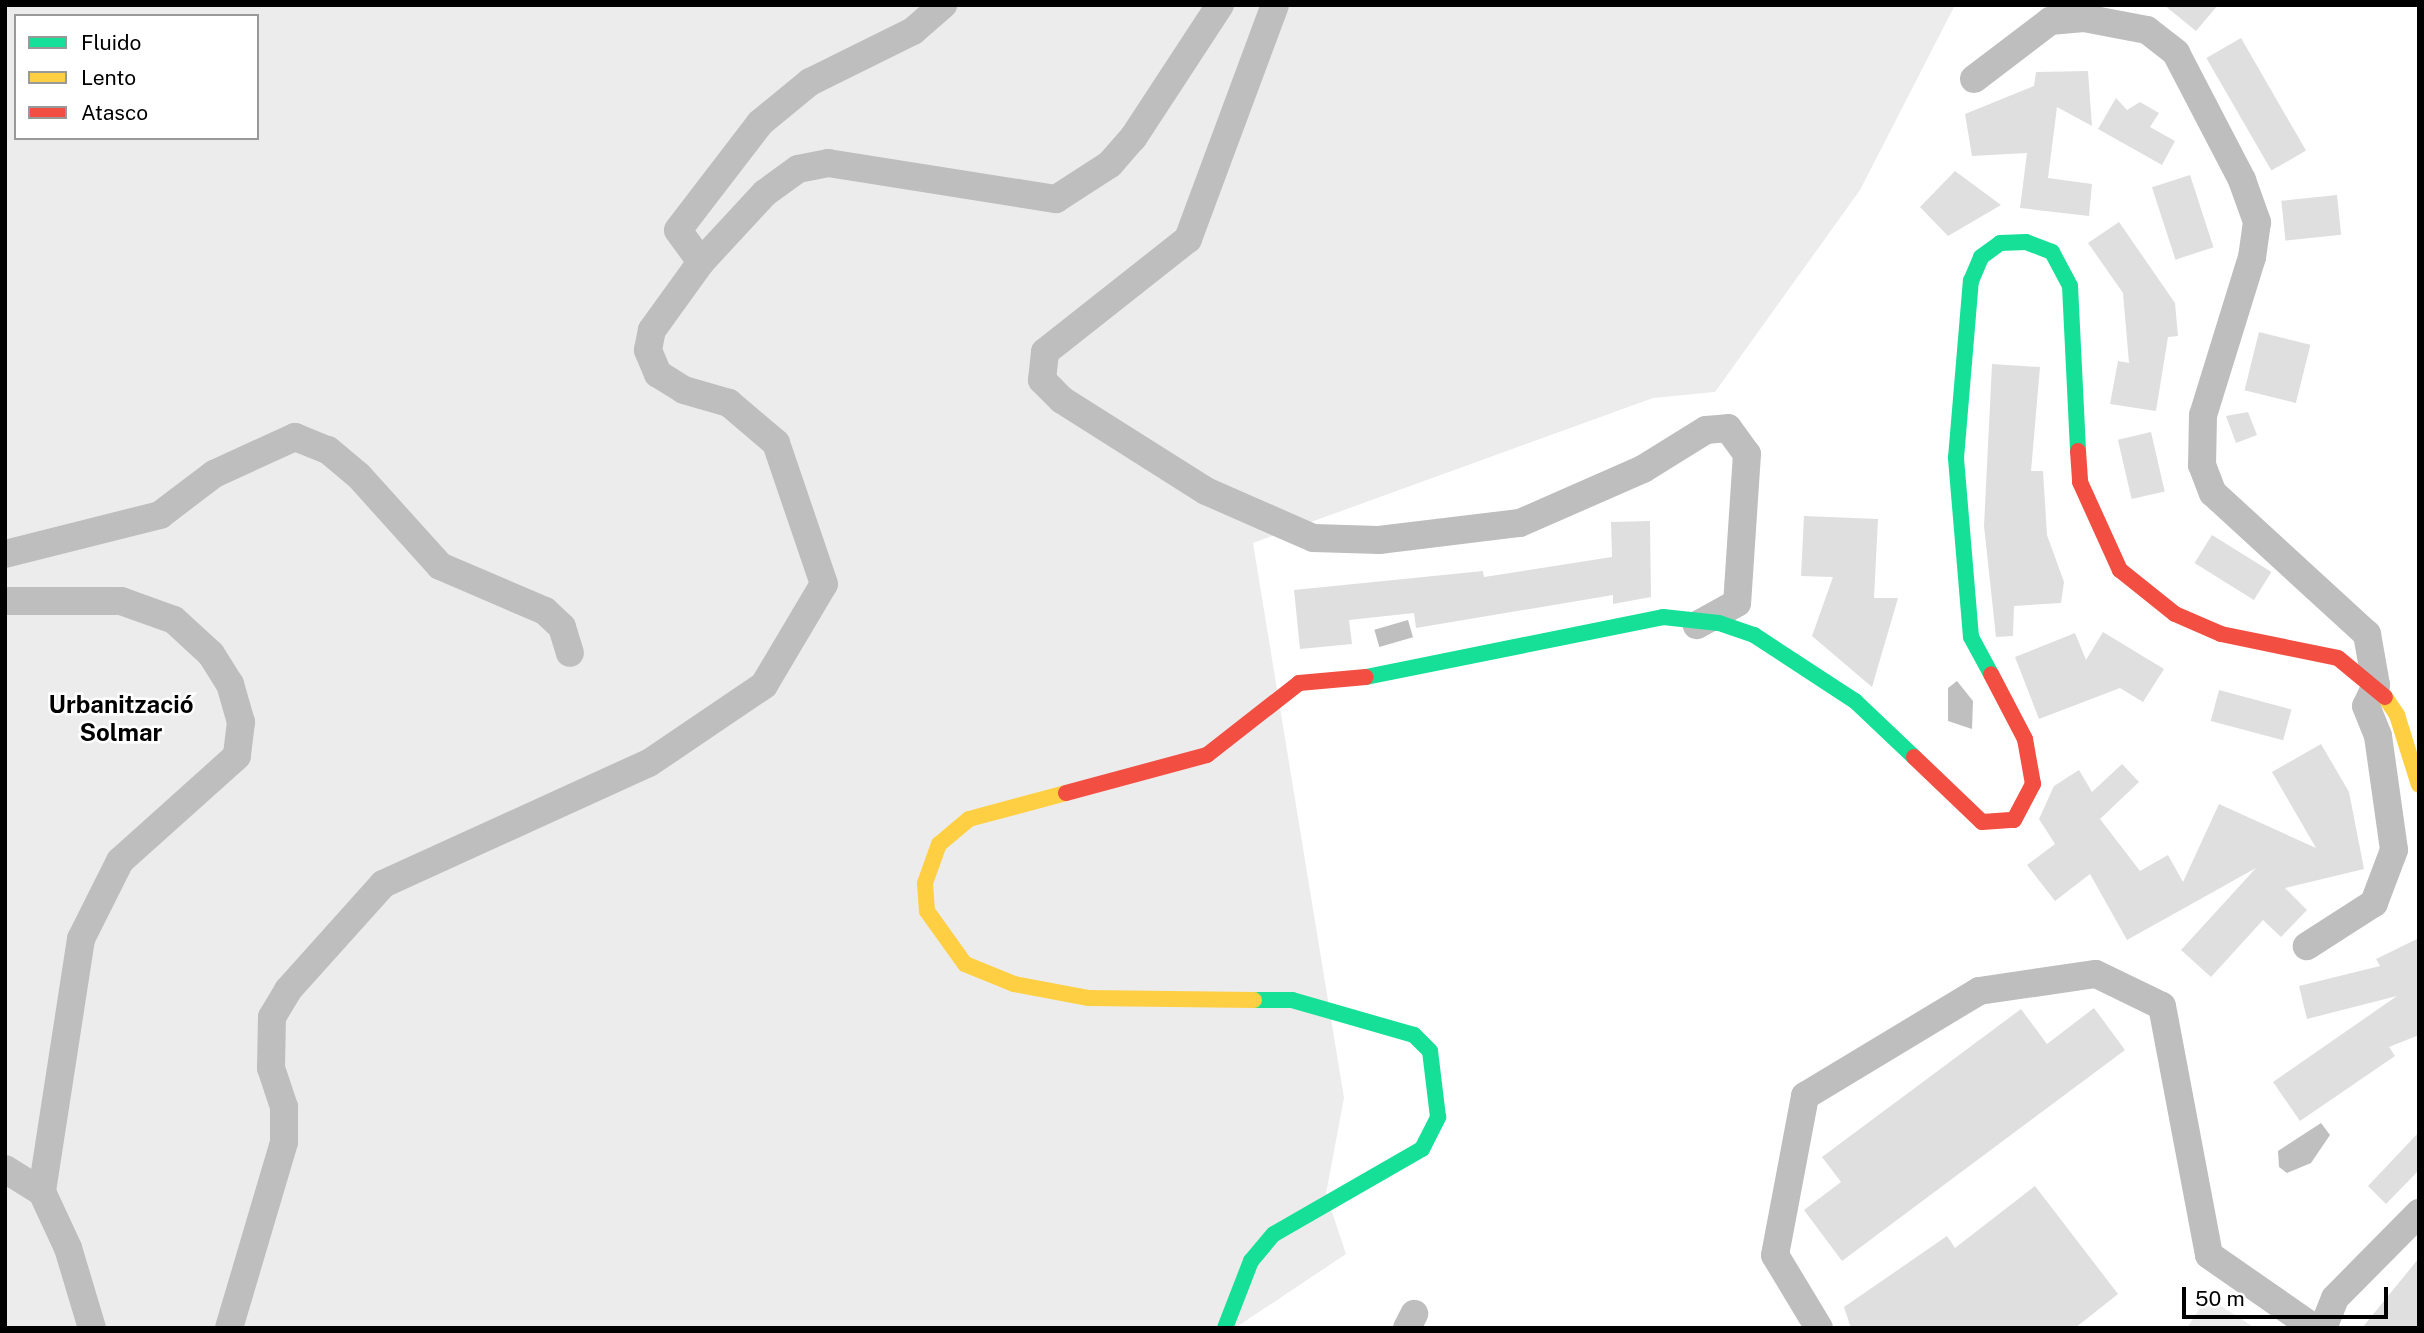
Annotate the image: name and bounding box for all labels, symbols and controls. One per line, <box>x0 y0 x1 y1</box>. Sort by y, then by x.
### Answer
legend <box>14 14 259 140</box>
text: Fluido <box>81 30 141 55</box>
text: Lento <box>81 65 136 90</box>
text: Atasco <box>81 100 148 125</box>
district label: Urbanització Solmar <box>49 691 193 747</box>
scale bar <box>2186 1274 2392 1318</box>
text: 50 m <box>2195 1286 2245 1311</box>

